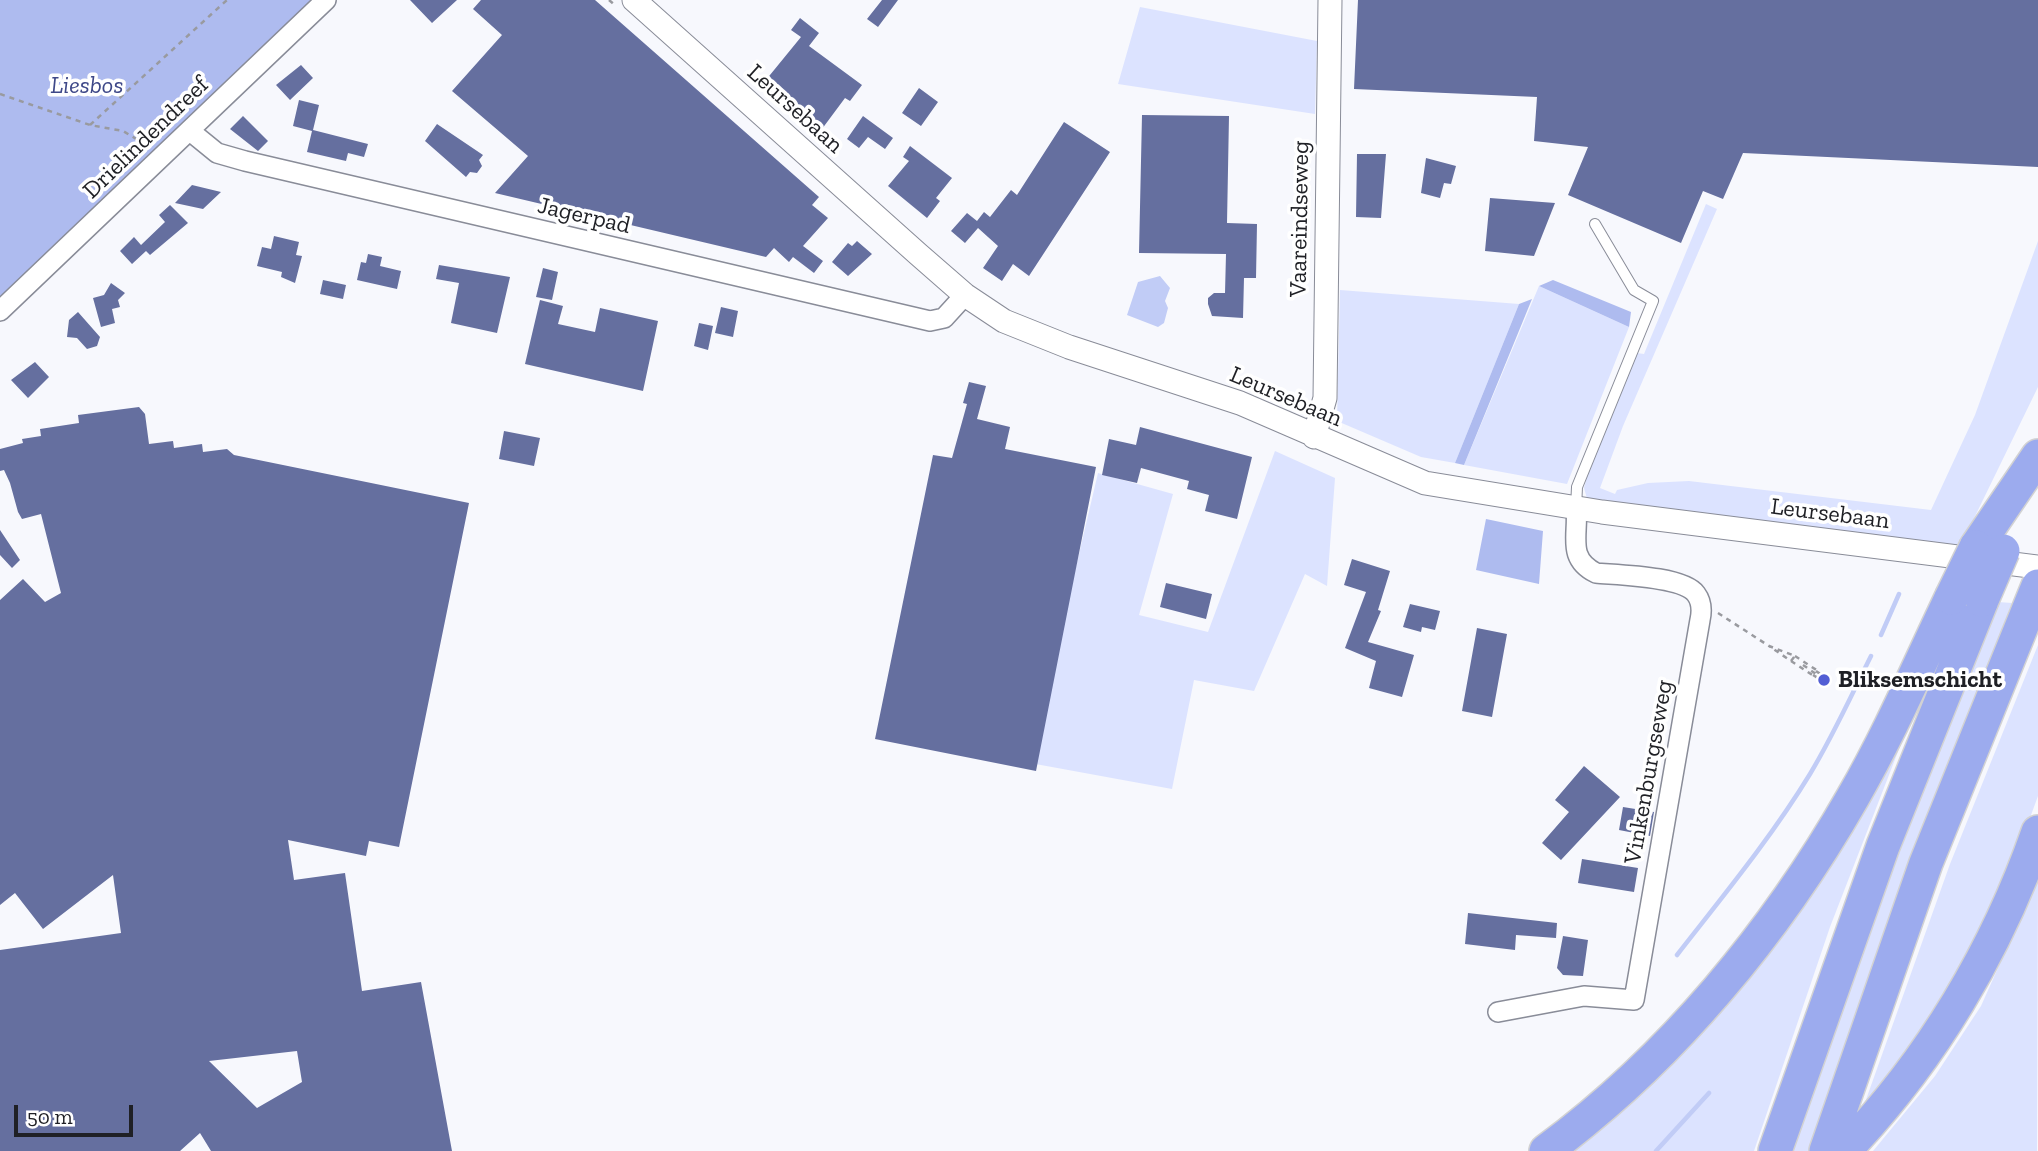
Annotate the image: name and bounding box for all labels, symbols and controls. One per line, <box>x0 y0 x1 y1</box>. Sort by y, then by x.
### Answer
street label: Leursebaan <box>741 58 849 160</box>
street label: Drielindendreef <box>77 71 215 205</box>
park label: Liesbos <box>51 72 123 100</box>
street label: Vaareindseweg <box>1284 141 1316 297</box>
street label: Jagerpad <box>535 191 633 241</box>
street label: Leursebaan <box>1225 360 1347 434</box>
street label: Leursebaan <box>1769 492 1891 536</box>
place label: Bliksemschicht <box>1838 666 2002 694</box>
marker: Bliksemschicht <box>1816 672 1832 688</box>
street label: Vinkenburgseweg <box>1619 678 1679 866</box>
scale bar <box>18 1092 136 1136</box>
text: 50 m <box>27 1104 73 1129</box>

